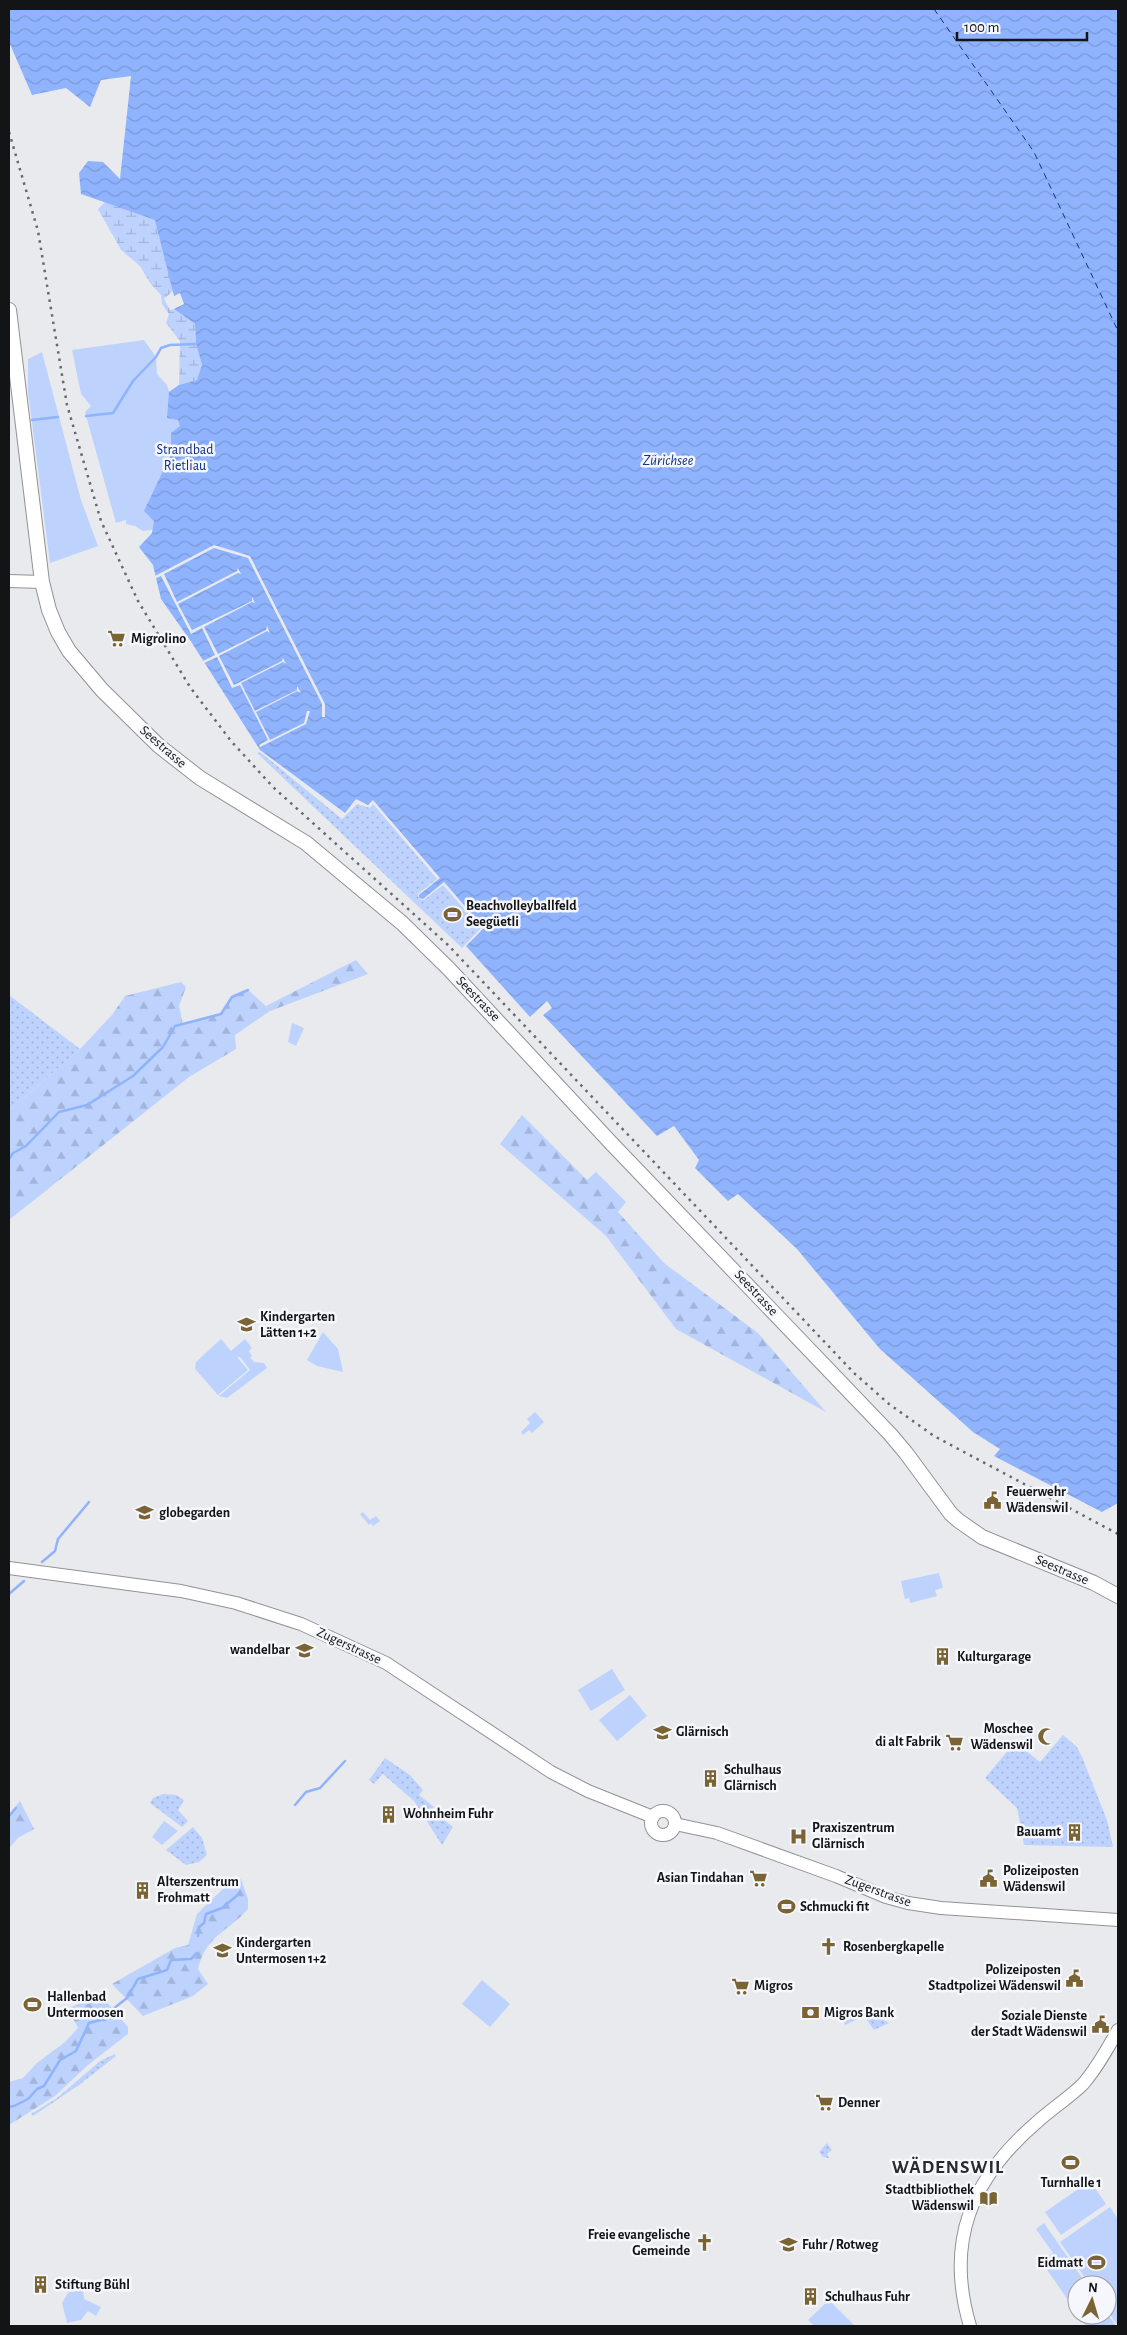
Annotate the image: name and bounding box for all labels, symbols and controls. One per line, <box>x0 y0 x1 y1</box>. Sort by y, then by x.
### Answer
scale bar <box>957 10 1087 42</box>
text: 100 m <box>964 20 999 35</box>
park label: Strandbad Rietliau <box>156 443 214 473</box>
water label: Zürichsee <box>643 453 694 468</box>
supermarket icon: Migrolino <box>107 629 127 649</box>
place label: Migrolino <box>131 632 186 646</box>
street label: Seestrasse <box>137 723 189 771</box>
place label: Beachvolleyballfeld Seegüetli <box>466 899 577 929</box>
sports icon: Beachvolleyballfeld Seegüetli <box>442 904 462 924</box>
street label: Seestrasse <box>453 974 503 1024</box>
street label: Seestrasse <box>732 1268 780 1318</box>
place label: Kindergarten Lätten 1+2 <box>260 1310 335 1340</box>
school or university icon: Kindergarten Lätten 1+2 <box>236 1315 256 1335</box>
place label: Feuerwehr Wädenswil <box>1006 1485 1068 1515</box>
public building icon: Feuerwehr Wädenswil <box>982 1490 1002 1510</box>
school or university icon: globegarden <box>135 1503 155 1523</box>
place label: globegarden <box>159 1506 230 1520</box>
street label: Seestrasse <box>1033 1553 1091 1587</box>
street label: Zugerstrasse <box>315 1625 383 1667</box>
school or university icon: wandelbar <box>294 1640 314 1660</box>
place label: wandelbar <box>230 1643 290 1657</box>
building icon: Kulturgarage <box>933 1647 953 1667</box>
place label: Kulturgarage <box>957 1650 1032 1664</box>
school or university icon: Glärnisch <box>652 1722 672 1742</box>
place label: Moschee Wädenswil <box>971 1722 1033 1752</box>
place label: Glärnisch <box>676 1725 729 1739</box>
mosque icon: Moschee Wädenswil <box>1037 1727 1057 1747</box>
supermarket icon: di alt Fabrik <box>945 1732 965 1752</box>
place label: di alt Fabrik <box>875 1735 941 1749</box>
place label: Schulhaus Glärnisch <box>724 1763 781 1793</box>
building icon: Schulhaus Glärnisch <box>700 1768 720 1788</box>
building icon: Wohnheim Fuhr <box>379 1804 399 1824</box>
place label: Wohnheim Fuhr <box>403 1807 493 1821</box>
place label: Praxiszentrum Glärnisch <box>812 1821 895 1851</box>
building icon: Bauamt <box>1065 1822 1085 1842</box>
place label: Bauamt <box>1016 1825 1061 1839</box>
hospital icon: Praxiszentrum Glärnisch <box>788 1826 808 1846</box>
place label: Polizeiposten Wädenswil <box>1003 1864 1079 1894</box>
supermarket icon: Asian Tindahan <box>748 1868 768 1888</box>
public building icon: Polizeiposten Wädenswil <box>979 1869 999 1889</box>
place label: Asian Tindahan <box>657 1871 744 1885</box>
street label: Zugerstrasse <box>843 1873 913 1909</box>
place label: Alterszentrum Frohmatt <box>157 1875 239 1905</box>
building icon: Alterszentrum Frohmatt <box>133 1880 153 1900</box>
sports icon: Schmucki fit <box>776 1897 796 1917</box>
place label: Schmucki fit <box>800 1900 869 1914</box>
place label: Kindergarten Untermosen 1+2 <box>236 1936 327 1966</box>
church icon: Rosenbergkapelle <box>819 1937 839 1957</box>
place label: Rosenbergkapelle <box>843 1940 944 1954</box>
school or university icon: Kindergarten Untermosen 1+2 <box>212 1941 232 1961</box>
place label: Polizeiposten Stadtpolizei Wädenswil <box>928 1963 1061 1993</box>
public building icon: Polizeiposten Stadtpolizei Wädenswil <box>1065 1968 1085 1988</box>
supermarket icon: Migros <box>730 1976 750 1996</box>
place label: Migros <box>754 1979 793 1993</box>
place label: Hallenbad Untermoosen <box>47 1990 124 2020</box>
sports icon: Hallenbad Untermoosen <box>23 1995 43 2015</box>
bank icon: Migros Bank <box>800 2003 820 2023</box>
place label: Migros Bank <box>824 2006 894 2020</box>
place label: Soziale Dienste der Stadt Wädenswil <box>971 2009 1087 2039</box>
public building icon: Soziale Dienste der Stadt Wädenswil <box>1091 2014 1111 2034</box>
supermarket icon: Denner <box>814 2093 834 2113</box>
place label: Denner <box>838 2096 880 2110</box>
sports icon: Turnhalle 1 <box>1061 2153 1081 2173</box>
district label: WÄDENSWIL <box>892 2156 1004 2177</box>
place label: Turnhalle 1 <box>1041 2176 1101 2190</box>
place label: Stadtbibliothek Wädenswil <box>885 2183 974 2213</box>
library icon: Stadtbibliothek Wädenswil <box>978 2188 998 2208</box>
place label: Freie evangelische Gemeinde <box>588 2228 690 2258</box>
church icon: Freie evangelische Gemeinde <box>694 2233 714 2253</box>
school or university icon: Fuhr / Rotweg <box>778 2235 798 2255</box>
place label: Fuhr / Rotweg <box>802 2238 879 2252</box>
sports icon: Eidmatt <box>1087 2253 1107 2273</box>
place label: Eidmatt <box>1037 2256 1083 2270</box>
building icon: Stiftung Bühl <box>31 2275 51 2295</box>
north arrow <box>1067 2275 1117 2325</box>
place label: Stiftung Bühl <box>55 2278 130 2292</box>
text: N <box>1088 2281 1099 2295</box>
building icon: Schulhaus Fuhr <box>801 2287 821 2307</box>
place label: Schulhaus Fuhr <box>825 2290 910 2304</box>

